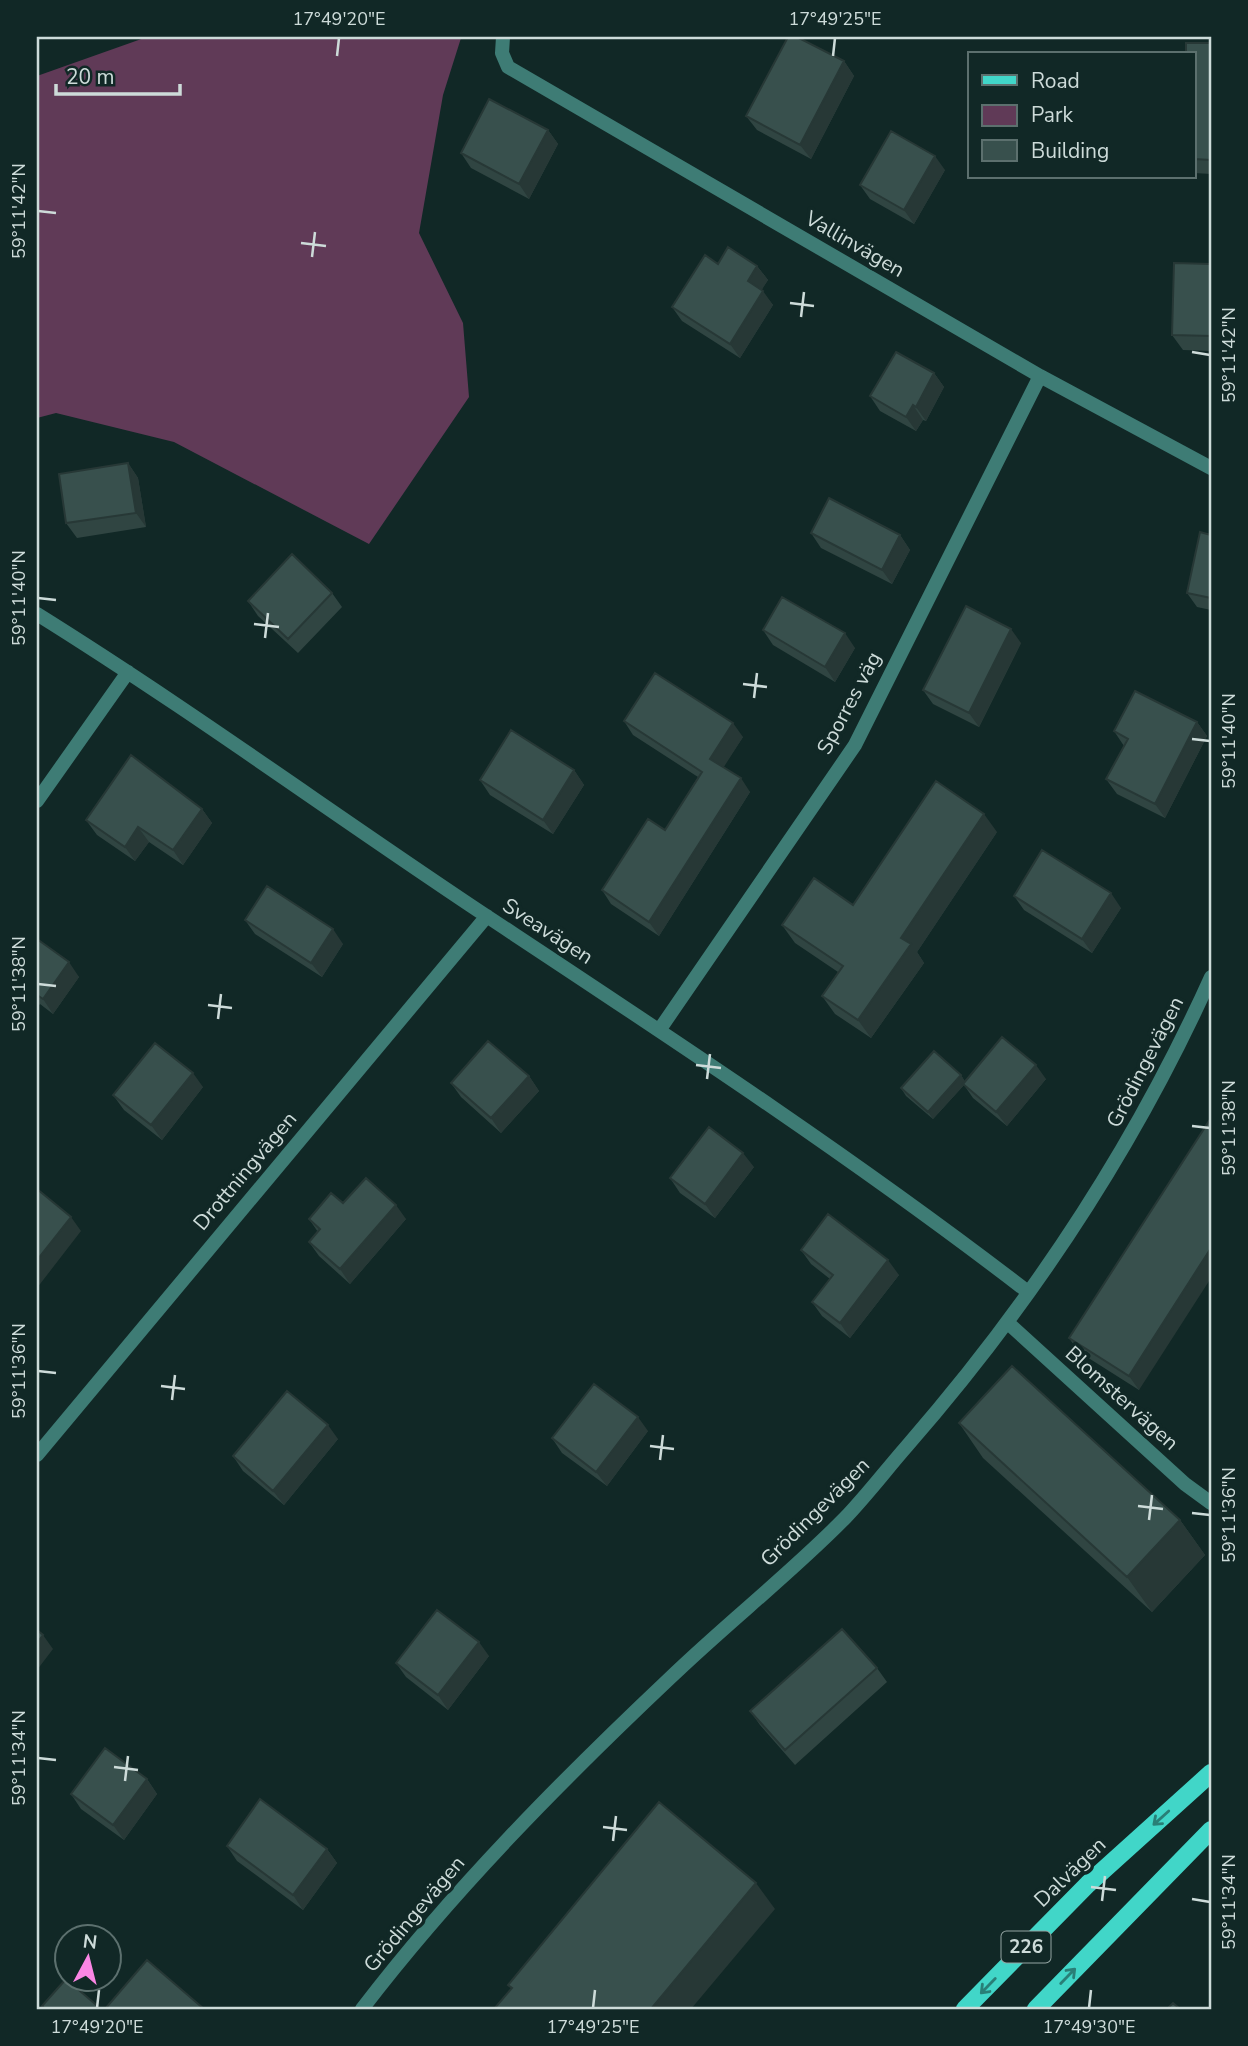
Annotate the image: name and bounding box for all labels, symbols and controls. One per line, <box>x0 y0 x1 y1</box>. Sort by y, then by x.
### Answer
text: 17°49'20"E <box>293 7 386 31</box>
text: 17°49'25"E <box>789 7 882 31</box>
scale bar <box>56 52 180 96</box>
legend <box>968 52 1196 178</box>
text: 20 m <box>66 63 115 91</box>
text: Road <box>1031 67 1080 95</box>
text: Park <box>1031 101 1073 129</box>
text: Building <box>1031 137 1109 165</box>
text: 59°11'42"N <box>7 163 31 259</box>
street label: Vallinvägen <box>799 204 910 284</box>
text: 59°11'42"N <box>1217 307 1241 403</box>
text: 59°11'40"N <box>7 550 31 646</box>
street label: Sporres väg <box>810 647 888 759</box>
text: 59°11'40"N <box>1217 693 1241 789</box>
street label: Sveavägen <box>497 891 599 971</box>
text: 59°11'38"N <box>7 936 31 1032</box>
street label: Grödingevägen <box>1100 992 1190 1132</box>
text: 59°11'38"N <box>1217 1080 1241 1176</box>
street label: Drottningvägen <box>187 1106 303 1236</box>
text: 59°11'36"N <box>7 1323 31 1419</box>
street label: Blomstervägen <box>1059 1340 1185 1456</box>
street label: Grödingevägen <box>754 1451 876 1573</box>
text: 59°11'36"N <box>1217 1467 1241 1563</box>
text: 59°11'34"N <box>7 1710 31 1806</box>
one-way arrow <box>1153 1810 1170 1827</box>
street label: Dalvägen <box>1028 1831 1112 1913</box>
street label: Grödingevägen <box>357 1850 471 1978</box>
text: 59°11'34"N <box>1217 1854 1241 1950</box>
north arrow <box>52 1924 122 1994</box>
text: N <box>81 1928 99 1956</box>
road number: 226 <box>1002 1932 1050 1963</box>
one-way arrow <box>1060 1968 1077 1985</box>
one-way arrow <box>980 1977 997 1994</box>
text: 17°49'20"E <box>51 2015 144 2039</box>
text: 17°49'25"E <box>547 2015 640 2039</box>
text: 17°49'30"E <box>1043 2015 1136 2039</box>

